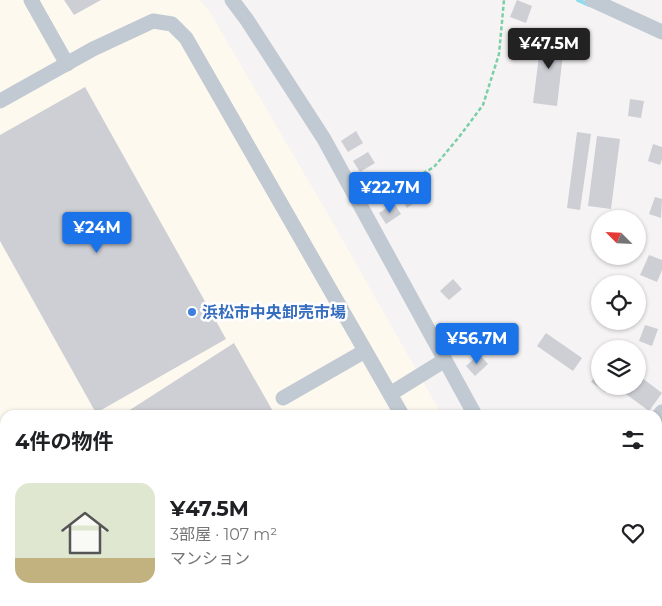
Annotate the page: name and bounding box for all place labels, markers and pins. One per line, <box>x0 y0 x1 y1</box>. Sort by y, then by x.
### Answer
pin: ¥47.5M <box>508 28 590 70</box>
pin: ¥22.7M <box>349 172 431 214</box>
pin: ¥24M <box>67 212 127 254</box>
place label: 浜松市中央卸売市場 <box>202 303 346 322</box>
marker: 浜松市中央卸売市場 <box>186 306 198 318</box>
pin: ¥56.7M <box>436 322 518 365</box>

